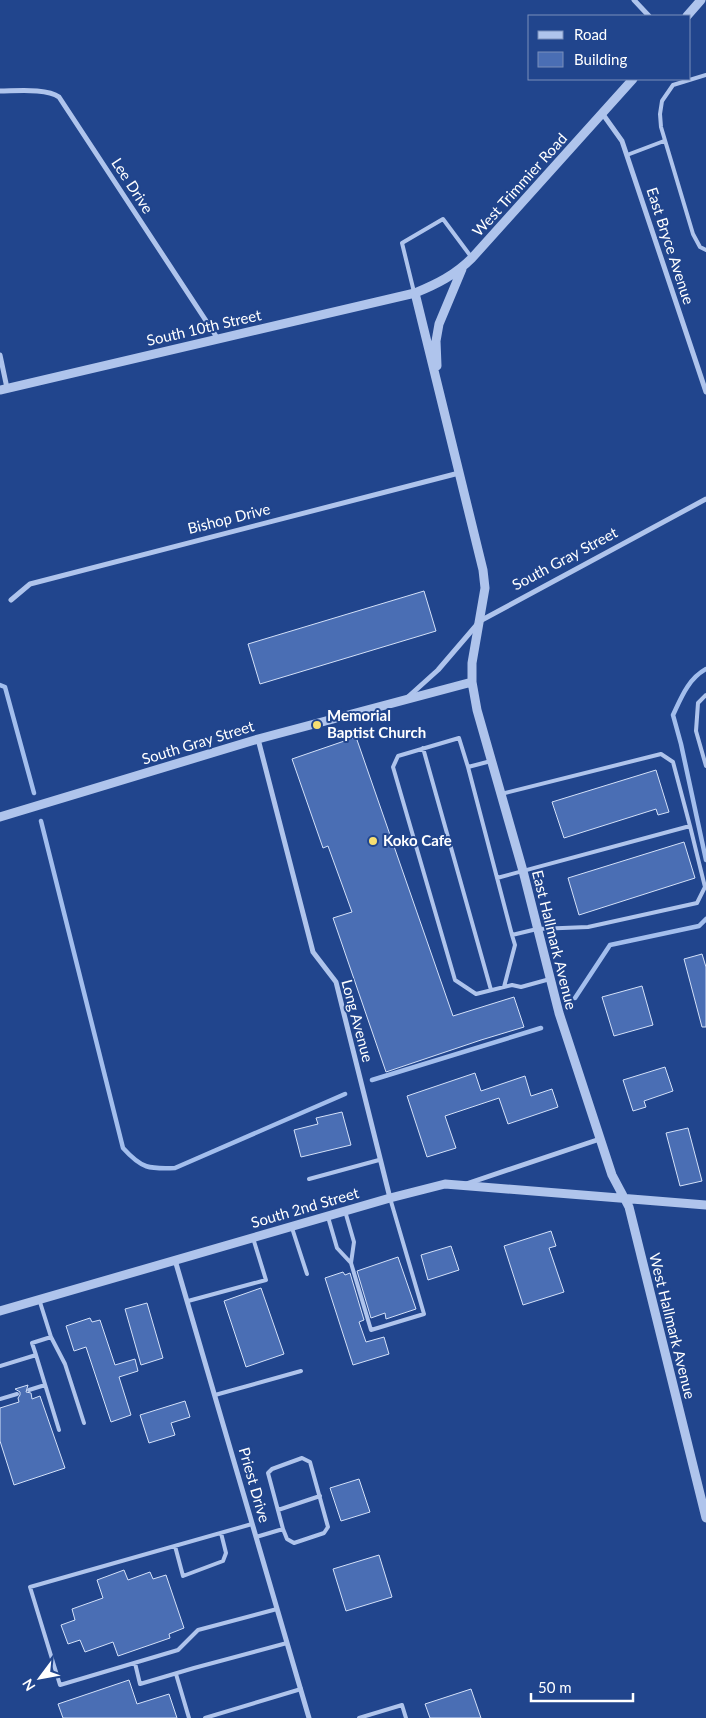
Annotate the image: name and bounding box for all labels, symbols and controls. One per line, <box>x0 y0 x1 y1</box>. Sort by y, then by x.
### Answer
legend <box>528 15 691 80</box>
text: Road <box>574 25 607 43</box>
text: Building <box>574 50 627 68</box>
street label: West Trimmier Road <box>468 129 570 240</box>
street label: Lee Drive <box>108 154 157 217</box>
street label: East Bryce Avenue <box>644 185 698 307</box>
street label: South 10th Street <box>145 305 263 349</box>
street label: Bishop Drive <box>186 499 272 537</box>
street label: South Gray Street <box>509 522 621 593</box>
place label: Memorial Baptist Church <box>327 706 426 741</box>
street label: South Gray Street <box>139 716 257 768</box>
marker: Memorial Baptist Church <box>311 719 323 731</box>
place label: Koko Cafe <box>383 831 452 849</box>
marker: Koko Cafe <box>367 835 379 847</box>
street label: East Hallmark Avenue <box>529 868 581 1012</box>
street label: Long Avenue <box>338 977 378 1064</box>
street label: South 2nd Street <box>249 1183 361 1231</box>
street label: West Hallmark Avenue <box>646 1251 700 1401</box>
street label: Priest Drive <box>236 1445 274 1524</box>
north arrow <box>15 1653 65 1703</box>
scale bar <box>531 1670 634 1702</box>
text: N <box>18 1676 39 1694</box>
text: 50 m <box>538 1678 572 1696</box>

